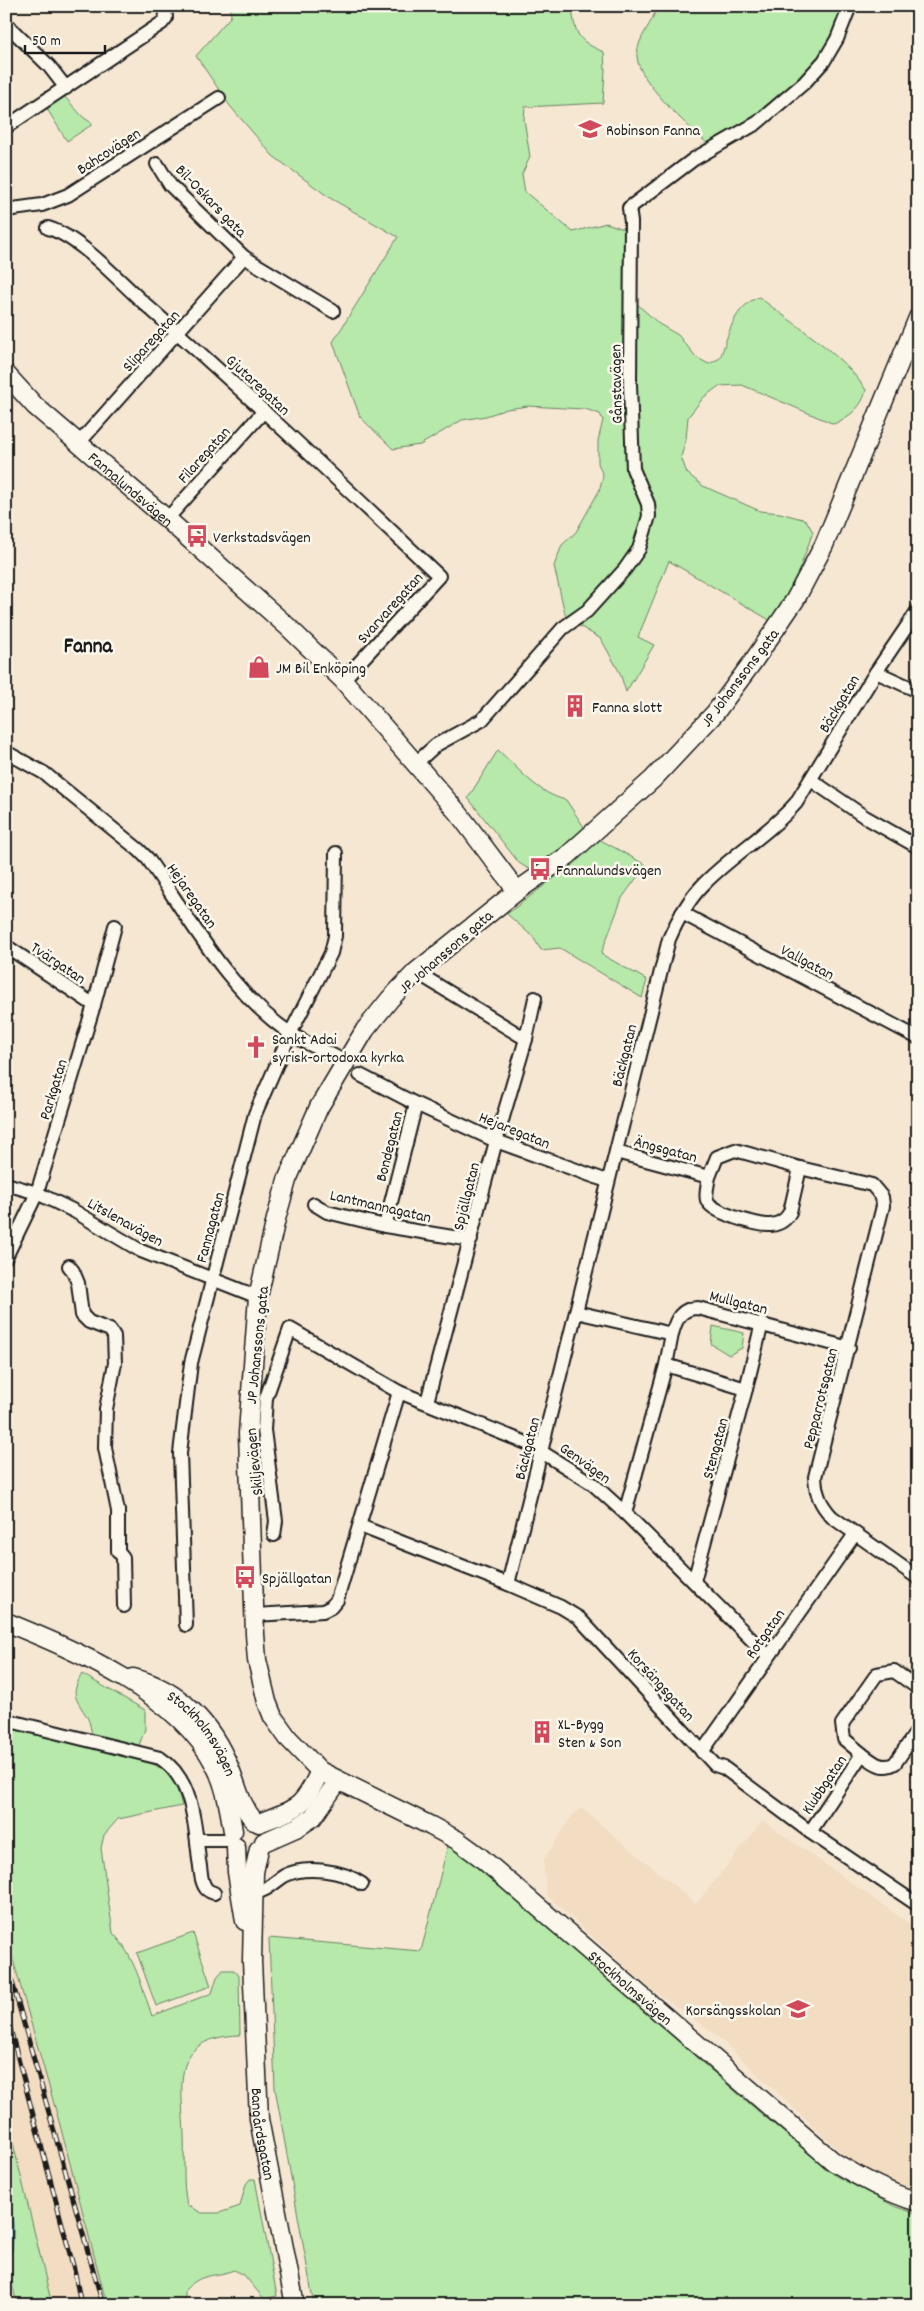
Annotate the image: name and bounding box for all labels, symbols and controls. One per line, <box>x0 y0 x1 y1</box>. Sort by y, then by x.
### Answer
scale bar <box>25 22 105 54</box>
text: 50 m <box>32 31 61 53</box>
school or university icon: Robinson Fanna <box>577 116 603 142</box>
place label: Robinson Fanna <box>606 120 700 143</box>
street label: Bahcovägen <box>73 123 146 181</box>
street label: Bil-Oskars gata <box>169 160 251 244</box>
street label: Sliparegatan <box>118 305 186 378</box>
street label: Gånstavägen <box>605 344 630 424</box>
street label: Gjutaregatan <box>220 350 295 422</box>
street label: Filaregatan <box>173 422 237 489</box>
street label: Fannalundsvägen <box>82 447 177 533</box>
bus stop icon: Verkstadsvägen <box>184 523 210 549</box>
place label: Verkstadsvägen <box>213 527 311 550</box>
street label: Svarvaregatan <box>352 568 429 650</box>
street label: JP Johanssons gata <box>696 624 786 733</box>
district label: Fanna <box>64 633 113 663</box>
shop icon: JM Bil Enköping <box>246 654 272 680</box>
place label: JM Bil Enköping <box>276 658 366 681</box>
street label: Bäckgatan <box>814 671 866 738</box>
building icon: Fanna slott <box>562 693 588 719</box>
place label: Fanna slott <box>592 697 662 720</box>
bus stop icon: Fannalundsvägen <box>527 856 553 882</box>
street label: Hejaregatan <box>160 859 222 934</box>
place label: Fannalundsvägen <box>556 860 661 883</box>
street label: JP Johanssons gata <box>394 905 499 1000</box>
street label: Tvärgatan <box>25 937 90 991</box>
street label: Vallgatan <box>776 939 838 987</box>
street label: Bäckgatan <box>607 1022 644 1089</box>
place label: Sankt Adai syrisk-ortodoxa kyrka <box>272 1029 404 1070</box>
church icon: Sankt Adai syrisk-ortodoxa kyrka <box>243 1034 269 1060</box>
street label: Parkgatan <box>34 1056 75 1123</box>
street label: Hejaregatan <box>475 1107 553 1156</box>
street label: Bondegatan <box>371 1109 410 1184</box>
street label: Ängsgatan <box>631 1131 700 1170</box>
street label: Spjällgatan <box>448 1160 487 1233</box>
street label: Lantmannagatan <box>327 1185 433 1230</box>
street label: Fannagatan <box>191 1190 232 1266</box>
street label: Litslenavägen <box>82 1193 167 1254</box>
street label: JP Johanssons gata <box>241 1285 276 1405</box>
street label: Mullgatan <box>707 1285 770 1322</box>
street label: Pepparrotsgatan <box>798 1346 845 1452</box>
street label: Bäckgatan <box>510 1415 547 1482</box>
street label: Stengatan <box>697 1415 736 1482</box>
street label: Skiljevägen <box>241 1427 270 1497</box>
street label: Genvägen <box>554 1437 615 1491</box>
bus stop icon: Spjällgatan <box>232 1564 258 1590</box>
place label: Spjällgatan <box>262 1568 332 1591</box>
street label: Rotgatan <box>741 1605 792 1664</box>
street label: Korsängsgatan <box>621 1644 699 1727</box>
street label: Stockholmsvägen <box>162 1686 241 1780</box>
place label: XL-Bygg Sten & Son <box>558 1714 621 1755</box>
building icon: XL-Bygg Sten & Son <box>529 1719 555 1745</box>
street label: Klubbgatan <box>797 1751 853 1820</box>
street label: Stockholmsvägen <box>582 1946 677 2032</box>
school or university icon: Korsängsskolan <box>785 1996 811 2022</box>
place label: Korsängsskolan <box>686 2000 781 2023</box>
street label: Bangårdsgatan <box>244 2087 280 2182</box>

